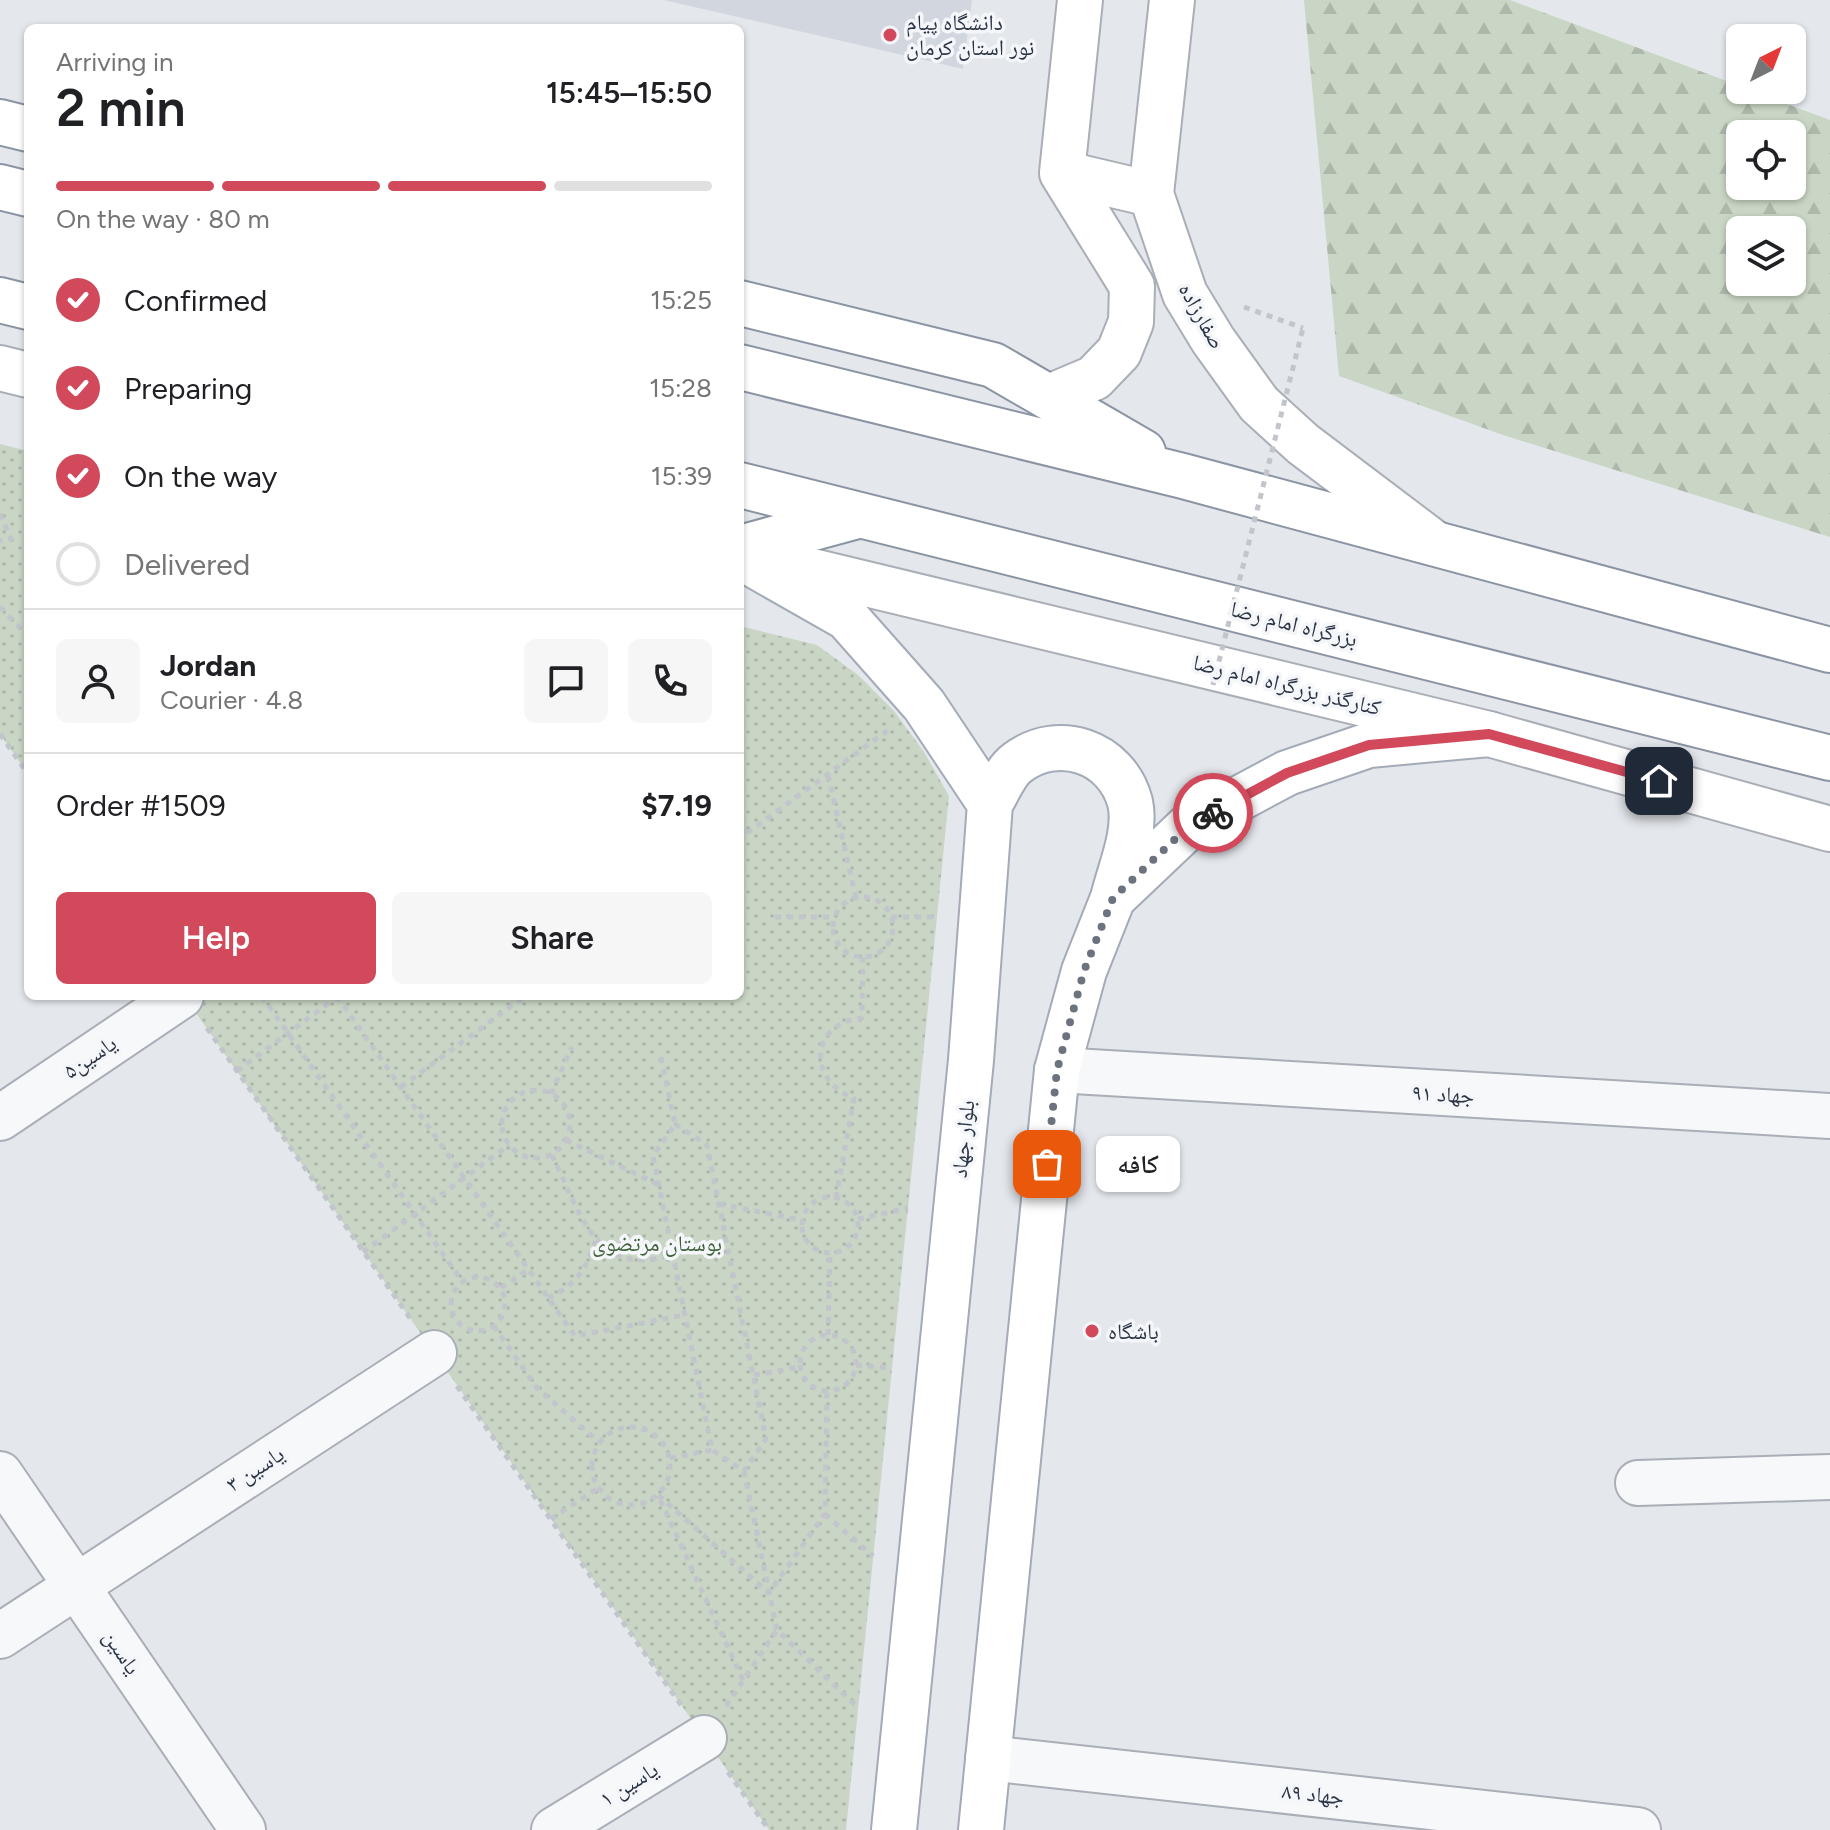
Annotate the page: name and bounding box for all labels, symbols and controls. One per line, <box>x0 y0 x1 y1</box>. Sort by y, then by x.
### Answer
place label: دانشگاه پیام نور استان کرمان <box>906 9 1034 61</box>
north arrow <box>1726 24 1806 104</box>
map controls <box>1726 24 1806 296</box>
marker: دانشگاه پیام نور استان کرمان <box>881 26 899 44</box>
text: Arriving in <box>56 46 174 78</box>
text: 15:45–15:50 <box>546 74 712 111</box>
text: 2 min <box>56 77 185 139</box>
button: locate <box>1726 120 1806 200</box>
text: On the way · 80 m <box>56 203 270 235</box>
button: layers <box>1726 216 1806 296</box>
icon: check <box>56 278 100 322</box>
street label: صفارزاده <box>1173 278 1231 354</box>
text: Confirmed <box>124 282 267 319</box>
text: 15:25 <box>650 284 712 316</box>
icon: check <box>56 366 100 410</box>
text: Preparing <box>124 370 252 407</box>
text: 15:28 <box>649 372 712 404</box>
icon: check <box>56 454 100 498</box>
text: On the way <box>124 458 277 495</box>
text: 15:39 <box>651 460 712 492</box>
text: Delivered <box>124 546 250 583</box>
street label: بزرگراه امام رضا <box>1228 595 1360 654</box>
button: person <box>56 639 140 723</box>
button: chat <box>524 639 608 723</box>
button: phone <box>628 639 712 723</box>
text: Jordan <box>160 647 256 684</box>
street label: کنارگذر بزرگراه امام رضا <box>1190 649 1384 722</box>
text: Courier · 4.8 <box>160 684 303 716</box>
pin <box>1625 747 1693 815</box>
icon: home <box>1637 759 1681 803</box>
courier <box>1173 773 1253 853</box>
text: Order #1509 <box>56 787 226 824</box>
text: $7.19 <box>641 787 712 824</box>
icon: bike <box>1191 791 1235 835</box>
button: Help <box>56 892 376 984</box>
button: Share <box>392 892 712 984</box>
street label: یاسین۵ <box>58 1029 122 1084</box>
street label: جهاد ۹۱ <box>1411 1079 1475 1109</box>
street label: بلوار جهاد <box>945 1099 981 1179</box>
pin <box>1013 1130 1081 1198</box>
callout: کافه <box>1095 1136 1179 1192</box>
icon: bag <box>1025 1142 1069 1186</box>
text: کافه <box>1117 1148 1159 1180</box>
park label: بوستان مرتضوی <box>592 1230 722 1257</box>
place label: باشگاه <box>1108 1318 1159 1345</box>
marker: باشگاه <box>1083 1322 1101 1340</box>
street label: یاسین ۳ <box>221 1440 289 1498</box>
street label: یاسین <box>97 1624 147 1680</box>
street label: یاسین ۱ <box>595 1756 663 1812</box>
street label: جهاد ۸۹ <box>1281 1777 1345 1811</box>

